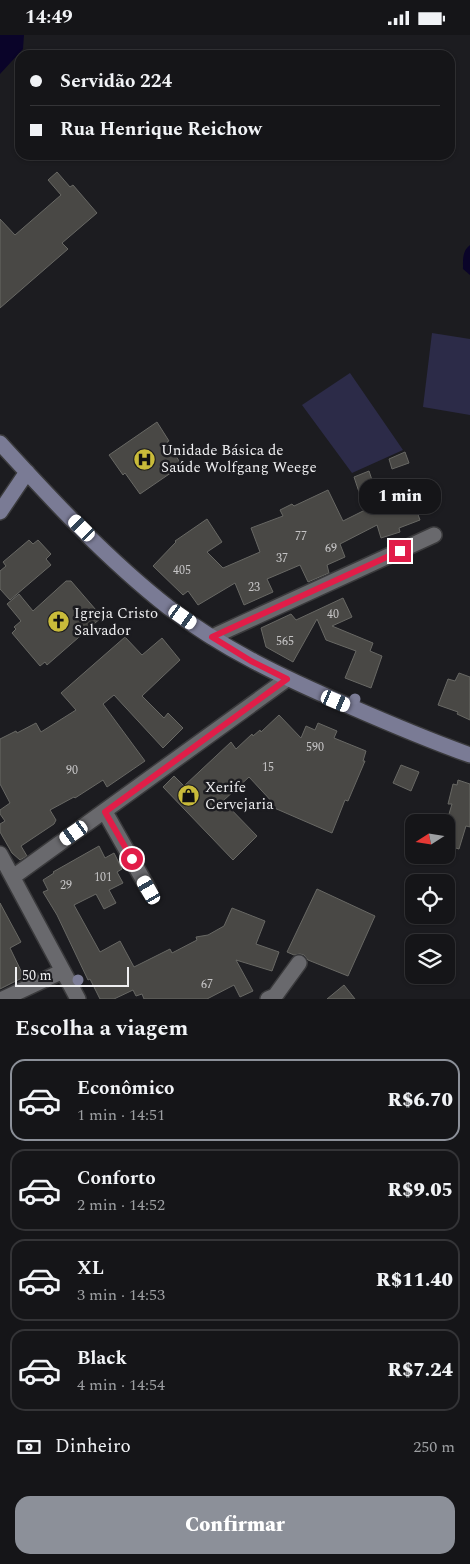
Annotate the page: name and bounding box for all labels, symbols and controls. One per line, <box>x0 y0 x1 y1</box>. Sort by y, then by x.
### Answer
text: 14:49 <box>25 3 73 32</box>
text: Servidão 224 <box>60 67 172 96</box>
text: Rua Henrique Reichow <box>60 115 262 144</box>
place label: Unidade Básica de Saúde Wolfgang Weege <box>161 439 317 479</box>
hospital icon: Unidade Básica de Saúde Wolfgang Weege <box>133 447 157 471</box>
callout: 1 min <box>359 479 441 513</box>
text: 1 min <box>378 484 422 508</box>
car <box>66 512 97 544</box>
house number: 77 <box>295 527 307 546</box>
house number: 69 <box>325 539 337 558</box>
route end <box>389 540 411 562</box>
house number: 37 <box>276 549 288 568</box>
house number: 405 <box>173 561 191 580</box>
house number: 23 <box>248 578 260 597</box>
place label: Igreja Cristo Salvador <box>74 602 158 642</box>
car <box>166 602 199 632</box>
house number: 40 <box>327 605 339 624</box>
church icon: Igreja Cristo Salvador <box>46 610 70 634</box>
house number: 565 <box>276 632 294 651</box>
car <box>319 688 352 714</box>
house number: 590 <box>306 738 324 757</box>
house number: 15 <box>262 758 274 777</box>
house number: 90 <box>66 761 78 780</box>
place label: Xerife Cervejaria <box>205 776 274 816</box>
shop icon: Xerife Cervejaria <box>177 784 201 808</box>
north arrow <box>405 814 455 864</box>
map controls <box>405 814 455 984</box>
car <box>57 818 90 848</box>
route start <box>121 848 143 870</box>
house number: 101 <box>94 868 112 887</box>
car <box>135 873 162 907</box>
button: locate <box>405 874 455 924</box>
house number: 29 <box>60 876 72 895</box>
button: layers <box>405 934 455 984</box>
scale bar <box>15 964 129 987</box>
text: 50 m <box>22 965 52 986</box>
house number: 67 <box>201 975 213 994</box>
text: Escolha a viagem <box>15 1012 188 1045</box>
text: Econômico <box>77 1074 174 1103</box>
icon: car <box>17 1078 62 1123</box>
text: R$6.70 <box>387 1086 453 1115</box>
text: 1 min · 14:51 <box>77 1103 165 1127</box>
text: Conforto <box>77 1164 156 1193</box>
icon: car <box>17 1168 62 1213</box>
text: R$9.05 <box>387 1176 453 1205</box>
text: 2 min · 14:52 <box>77 1193 165 1217</box>
text: XL <box>77 1254 104 1283</box>
icon: car <box>17 1258 62 1303</box>
text: R$11.40 <box>376 1266 453 1295</box>
text: 3 min · 14:53 <box>77 1283 165 1307</box>
text: Black <box>77 1344 127 1373</box>
icon: car <box>17 1348 62 1393</box>
text: R$7.24 <box>387 1356 453 1385</box>
text: 4 min · 14:54 <box>77 1373 165 1397</box>
text: Dinheiro <box>55 1432 131 1461</box>
icon: cash <box>15 1433 43 1461</box>
text: 250 m <box>413 1435 455 1459</box>
button: Confirmar <box>15 1496 455 1554</box>

